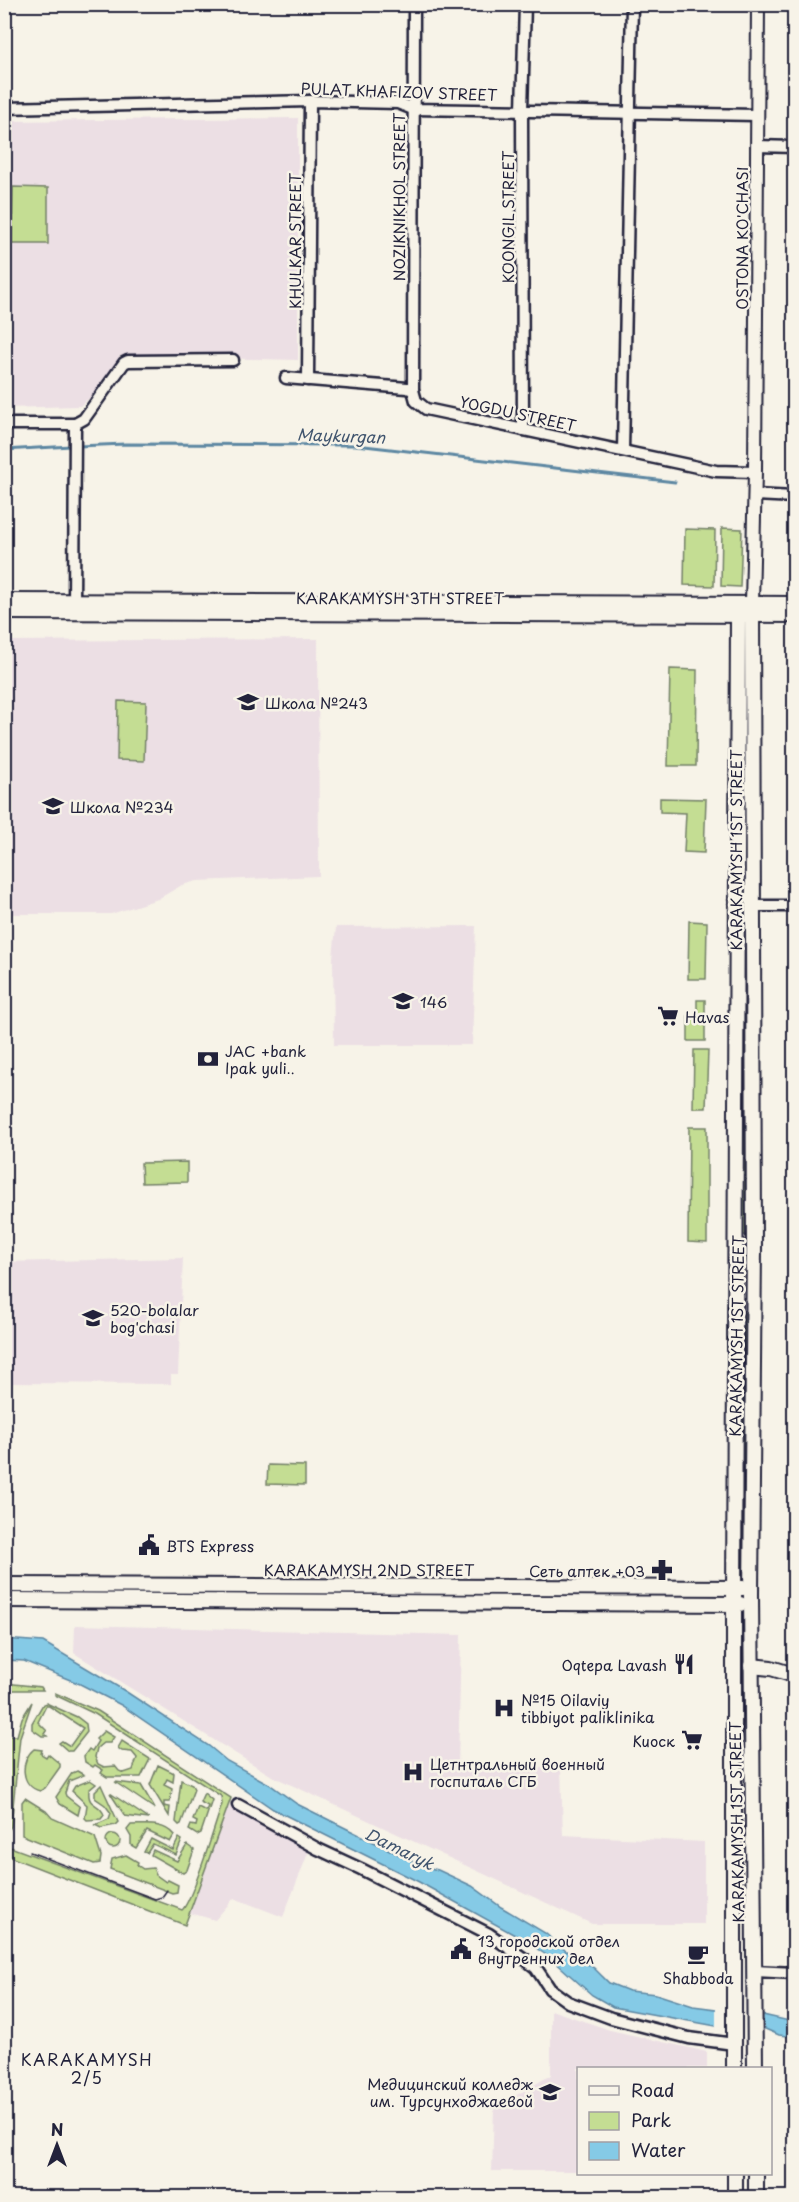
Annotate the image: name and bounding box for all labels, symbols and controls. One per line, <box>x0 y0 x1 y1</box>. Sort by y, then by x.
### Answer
street label: PULAT KHAFIZOV STREET <box>300 76 498 106</box>
street label: NOZIKNIKHOL STREET <box>387 112 410 281</box>
street label: KOONGIL STREET <box>496 150 519 283</box>
street label: OSTONA KO'CHASI <box>730 166 753 310</box>
street label: KHULKAR STREET <box>283 172 306 309</box>
street label: YOGDU STREET <box>458 389 579 437</box>
water label: Maykurgan <box>296 421 387 449</box>
street label: KARAKAMYSH 3TH STREET <box>296 586 505 609</box>
school or university icon: Школа №243 <box>236 690 260 714</box>
place label: Школа №243 <box>265 691 368 714</box>
street label: KARAKAMYSH 1ST STREET <box>724 749 747 951</box>
school or university icon: Школа №234 <box>41 794 65 818</box>
place label: Школа №234 <box>70 795 174 818</box>
school or university icon: 146 <box>391 989 415 1013</box>
place label: 146 <box>420 990 447 1013</box>
supermarket icon: Havas <box>656 1004 680 1028</box>
place label: Havas <box>685 1005 730 1028</box>
place label: JAC +bank Ipak yuli.. <box>225 1039 306 1079</box>
bank icon: JAC +bank Ipak yuli.. <box>196 1047 220 1071</box>
street label: KARAKAMYSH 1ST STREET <box>723 1235 749 1437</box>
place label: 520-bolalar bog'chasi <box>110 1298 199 1338</box>
school or university icon: 520-bolalar bog'chasi <box>81 1306 105 1330</box>
public building icon: BTS Express <box>137 1533 161 1557</box>
place label: BTS Express <box>166 1534 254 1557</box>
street label: KARAKAMYSH 2ND STREET <box>264 1558 475 1581</box>
pharmacy icon: Сеть аптек +03 <box>650 1558 674 1582</box>
place label: Сеть аптек +03 <box>529 1559 645 1582</box>
restaurant icon: Oqtepa Lavash <box>672 1652 696 1676</box>
place label: Oqtepa Lavash <box>561 1653 667 1676</box>
place label: №15 Oilaviy tibbiyot paliklinika <box>521 1688 655 1728</box>
hospital icon: №15 Oilaviy tibbiyot paliklinika <box>492 1696 516 1720</box>
street label: KARAKAMYSH 1ST STREET <box>723 1721 749 1923</box>
supermarket icon: Киоск <box>680 1728 704 1752</box>
place label: Киоск <box>632 1729 675 1752</box>
place label: Цетнтральный военный госпиталь СГБ <box>430 1752 605 1792</box>
hospital icon: Цетнтральный военный госпиталь СГБ <box>401 1760 425 1784</box>
water label: Damaryk <box>361 1821 440 1876</box>
place label: 13 городской отдел внутренних дел <box>478 1929 620 1969</box>
public building icon: 13 городской отдел внутренних дел <box>449 1937 473 1961</box>
cafe icon: Shabboda <box>686 1942 710 1966</box>
place label: Shabboda <box>662 1966 734 1989</box>
district label: KARAKAMYSH 2/5 <box>21 2047 153 2089</box>
legend <box>577 2067 772 2175</box>
place label: Медицинский колледж им. Турсунходжаевой <box>367 2072 534 2112</box>
text: Road <box>631 2076 675 2103</box>
school or university icon: Медицинский колледж им. Турсунходжаевой <box>538 2080 562 2104</box>
text: Park <box>631 2106 671 2133</box>
north arrow <box>27 2115 87 2175</box>
text: N <box>51 2117 63 2141</box>
text: Water <box>631 2136 686 2163</box>

